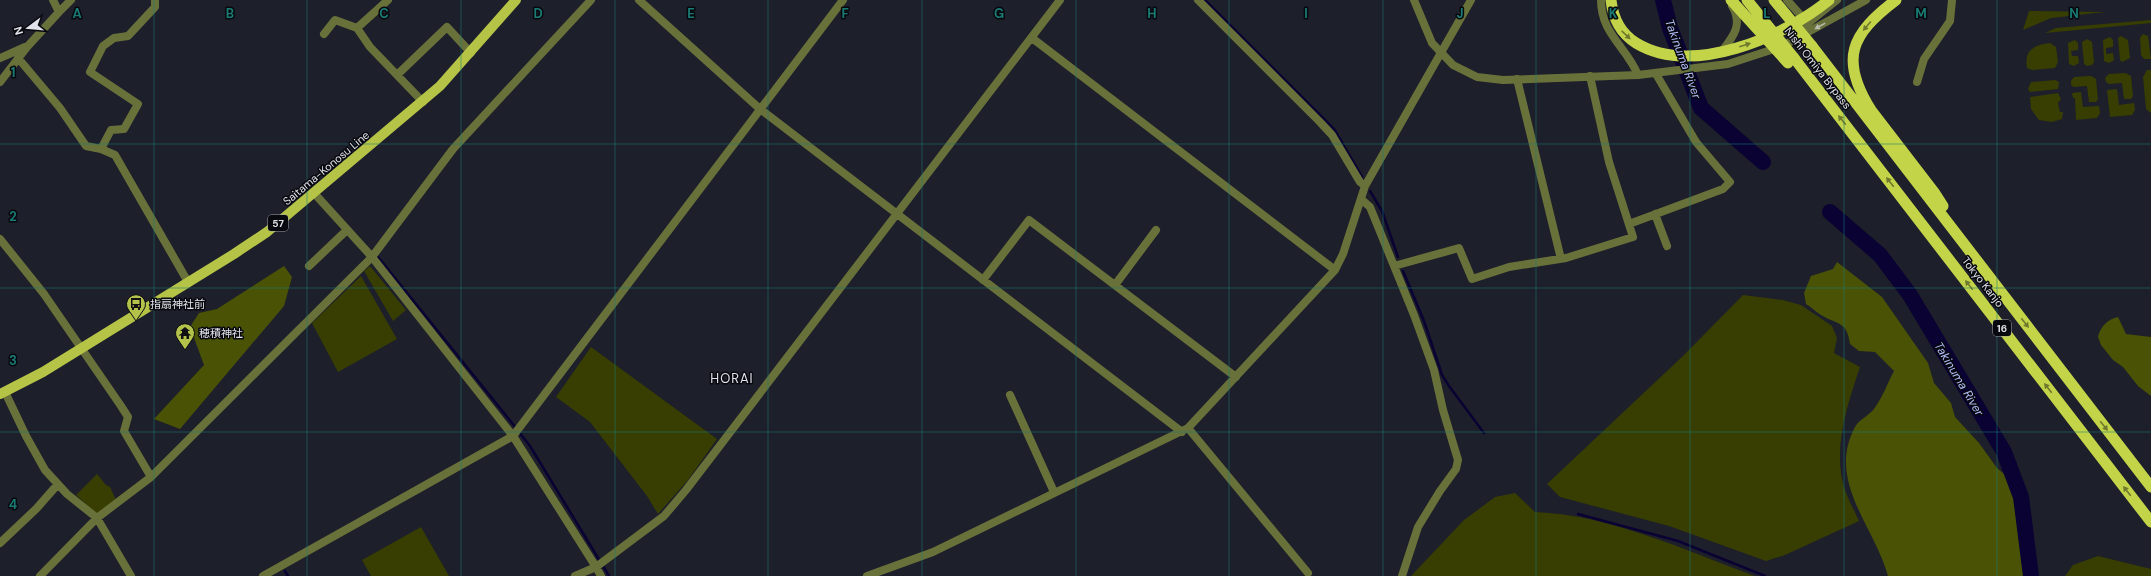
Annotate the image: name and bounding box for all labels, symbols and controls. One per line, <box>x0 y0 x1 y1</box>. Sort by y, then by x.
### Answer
text: A <box>72 5 82 22</box>
text: B <box>226 5 234 22</box>
text: C <box>379 5 389 22</box>
text: D <box>533 5 543 22</box>
text: E <box>687 5 695 22</box>
text: F <box>841 5 849 22</box>
text: G <box>994 5 1004 22</box>
text: H <box>1147 5 1157 22</box>
text: I <box>1304 5 1308 22</box>
text: J <box>1456 5 1464 22</box>
text: K <box>1609 5 1618 22</box>
text: L <box>1763 5 1771 22</box>
text: M <box>1915 5 1927 22</box>
text: N <box>2069 5 2079 22</box>
north arrow <box>8 8 48 48</box>
water label: Takinuma River <box>1661 17 1705 102</box>
one-way arrow <box>1863 20 1872 31</box>
one-way arrow <box>1814 23 1826 30</box>
street label: Nishi Omiya Bypass <box>1782 24 1854 112</box>
text: N <box>11 25 26 37</box>
one-way arrow <box>1621 30 1631 39</box>
one-way arrow <box>1739 42 1751 48</box>
text: 1 <box>11 64 15 81</box>
one-way arrow <box>1838 115 1847 126</box>
street label: Saitama-Konosu Line <box>280 128 372 208</box>
one-way arrow <box>1885 176 1894 187</box>
text: 2 <box>9 208 17 225</box>
road number: 57 <box>268 215 288 231</box>
street label: Tokyo Kanjo <box>1959 254 2007 310</box>
one-way arrow <box>1965 279 1973 290</box>
bus stop icon: 指扇神社前 <box>125 293 147 321</box>
place label: 指扇神社前 <box>150 297 205 311</box>
one-way arrow <box>2021 318 2029 329</box>
road number: 16 <box>1993 320 2011 336</box>
temple icon: 穂積神社 <box>174 322 196 350</box>
place label: 穂積神社 <box>199 326 243 340</box>
water label: Takinuma River <box>1931 339 1988 419</box>
text: 3 <box>9 352 17 369</box>
district label: HORAI <box>710 370 754 387</box>
one-way arrow <box>2044 383 2052 393</box>
one-way arrow <box>2100 421 2108 432</box>
one-way arrow <box>2123 486 2132 497</box>
text: 4 <box>9 496 17 513</box>

